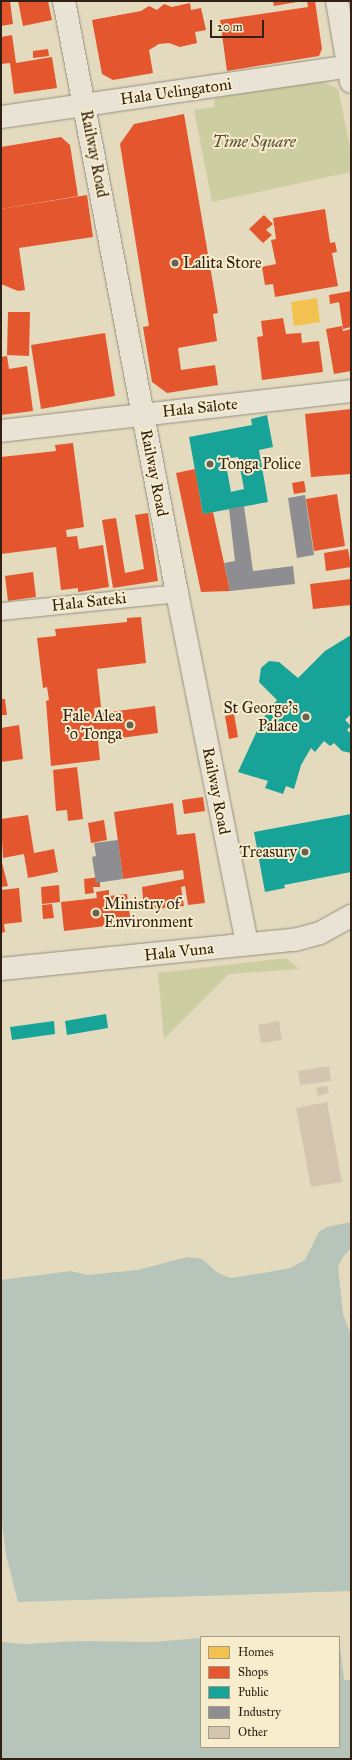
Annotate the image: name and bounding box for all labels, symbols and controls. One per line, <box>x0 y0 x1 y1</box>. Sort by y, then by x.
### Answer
scale bar <box>212 12 266 38</box>
text: 20 m <box>217 20 243 34</box>
street label: Hala Uelingatoni <box>119 75 233 109</box>
street label: Railway Road <box>76 109 112 199</box>
park label: Time Square <box>212 132 296 152</box>
place label: Lalita Store <box>183 253 262 273</box>
marker: Lalita Store <box>170 258 180 268</box>
street label: Hala Sālote <box>161 394 239 422</box>
street label: Railway Road <box>136 428 172 518</box>
place label: Tonga Police <box>218 454 301 474</box>
marker: Tonga Police <box>205 459 215 469</box>
street label: Hala Sateki <box>51 589 127 615</box>
place label: St George's Palace <box>223 698 298 736</box>
place label: Fale Alea 'o Tonga <box>62 706 122 744</box>
marker: St George's Palace <box>301 712 311 722</box>
marker: Fale Alea 'o Tonga <box>125 720 135 730</box>
street label: Railway Road <box>198 746 234 836</box>
place label: Treasury <box>239 842 297 862</box>
marker: Treasury <box>300 847 310 857</box>
place label: Ministry of Environment <box>104 894 193 932</box>
marker: Ministry of Environment <box>91 908 101 918</box>
street label: Hala Vuna <box>143 939 215 965</box>
legend <box>200 1636 340 1748</box>
text: Homes <box>238 1645 274 1659</box>
text: Shops <box>238 1665 268 1679</box>
text: Public <box>238 1685 269 1699</box>
text: Industry <box>238 1705 281 1719</box>
text: Other <box>238 1725 268 1739</box>

